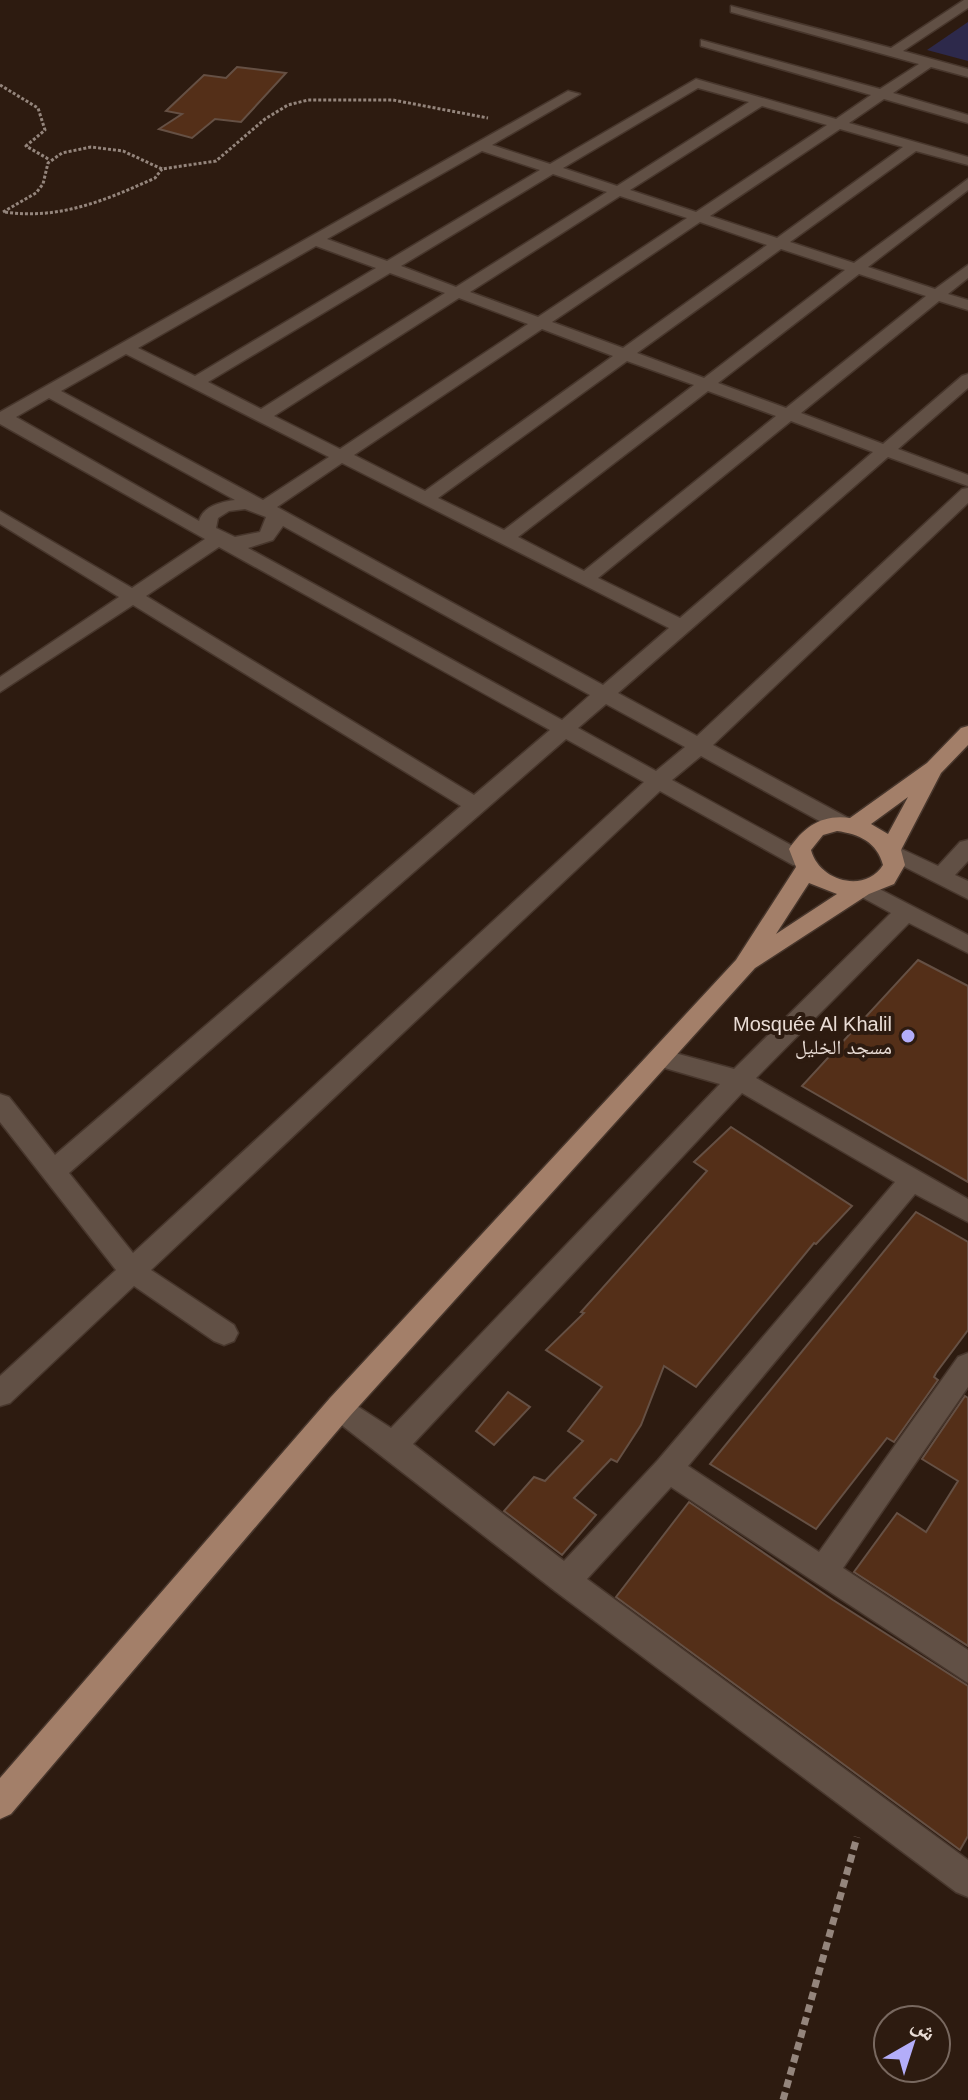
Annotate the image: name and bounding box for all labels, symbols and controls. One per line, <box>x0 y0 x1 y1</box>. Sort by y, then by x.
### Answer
place label: Mosquée Al Khalil مسجد الخليل <box>733 1013 892 1059</box>
marker: Mosquée Al Khalil مسجد الخليل <box>899 1027 917 1045</box>
north arrow <box>872 2004 952 2084</box>
text: ش <box>907 2012 941 2047</box>

